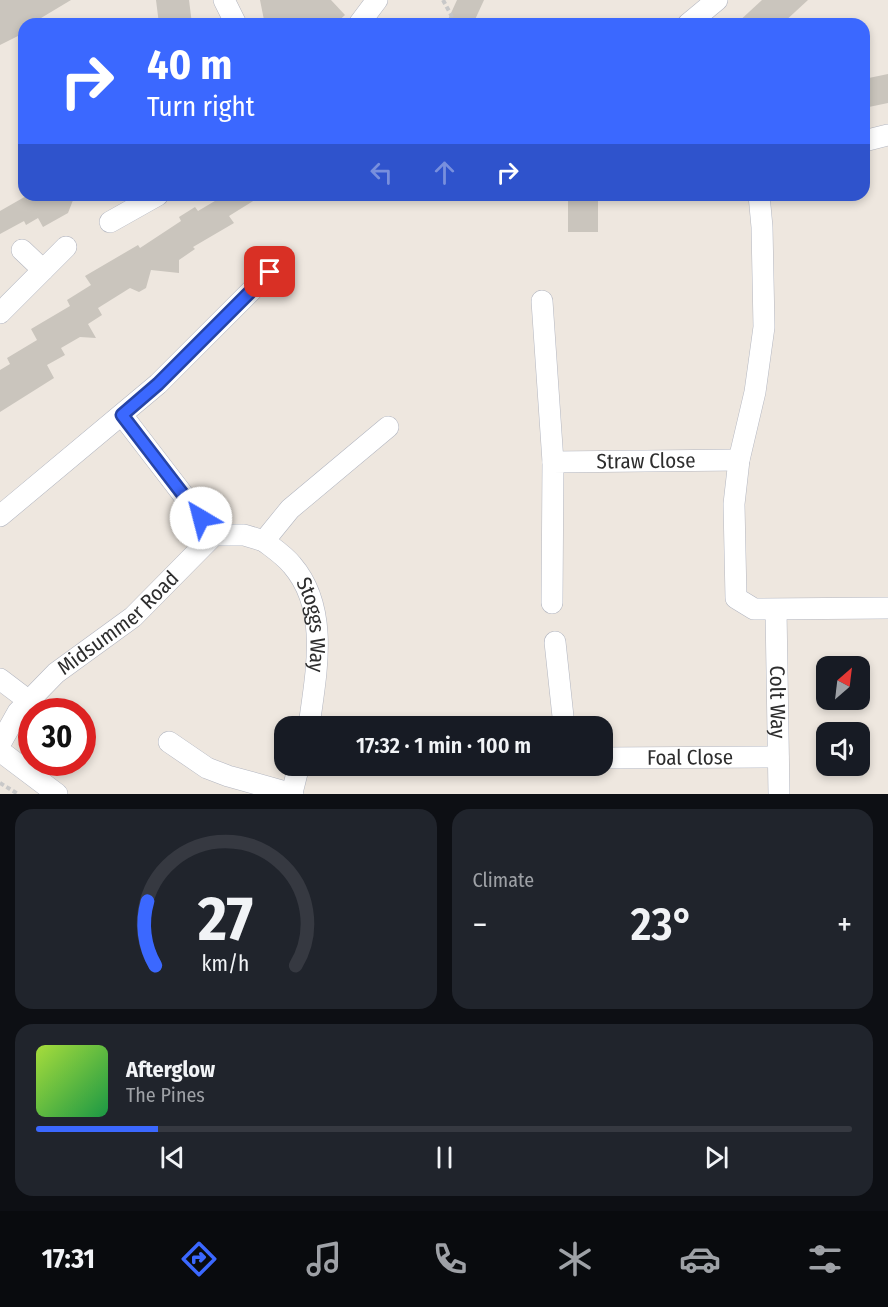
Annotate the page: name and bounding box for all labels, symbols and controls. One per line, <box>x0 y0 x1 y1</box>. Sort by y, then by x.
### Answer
text: 40 m <box>147 40 232 90</box>
icon: right <box>48 42 126 120</box>
text: Turn right <box>147 91 255 123</box>
icon: left <box>365 156 398 189</box>
icon: ahead <box>428 156 461 189</box>
icon: right <box>491 156 524 189</box>
pin <box>244 246 295 297</box>
icon: arrive <box>253 255 286 288</box>
street label: Straw Close <box>596 447 696 475</box>
position arrow <box>169 486 233 550</box>
street label: Midsummer Road <box>52 565 184 681</box>
street label: Stoggs Way <box>291 573 330 674</box>
north arrow <box>816 656 870 710</box>
map controls <box>816 656 870 776</box>
street label: Colt Way <box>764 665 791 739</box>
speed limit sign: 30 <box>18 698 96 776</box>
button: sound <box>816 722 870 776</box>
text: 17:32 · 1 min · 100 m <box>356 732 531 759</box>
street label: Foal Close <box>647 744 733 771</box>
text: Climate <box>473 868 534 892</box>
text: 27 <box>197 882 253 957</box>
text: 23° <box>631 898 694 952</box>
text: − <box>473 905 487 945</box>
text: + <box>837 905 852 945</box>
text: km/h <box>202 951 250 977</box>
text: Afterglow <box>126 1056 215 1083</box>
text: The Pines <box>126 1083 205 1107</box>
icon: previous <box>156 1141 189 1174</box>
icon: pause <box>428 1141 461 1174</box>
icon: next <box>700 1141 733 1174</box>
icon: directions <box>178 1238 220 1280</box>
icon: music <box>303 1238 345 1280</box>
icon: phone <box>429 1238 471 1280</box>
icon: climate <box>554 1238 596 1280</box>
icon: car <box>679 1238 721 1280</box>
icon: filters <box>804 1238 846 1280</box>
text: 17:31 <box>42 1243 95 1275</box>

